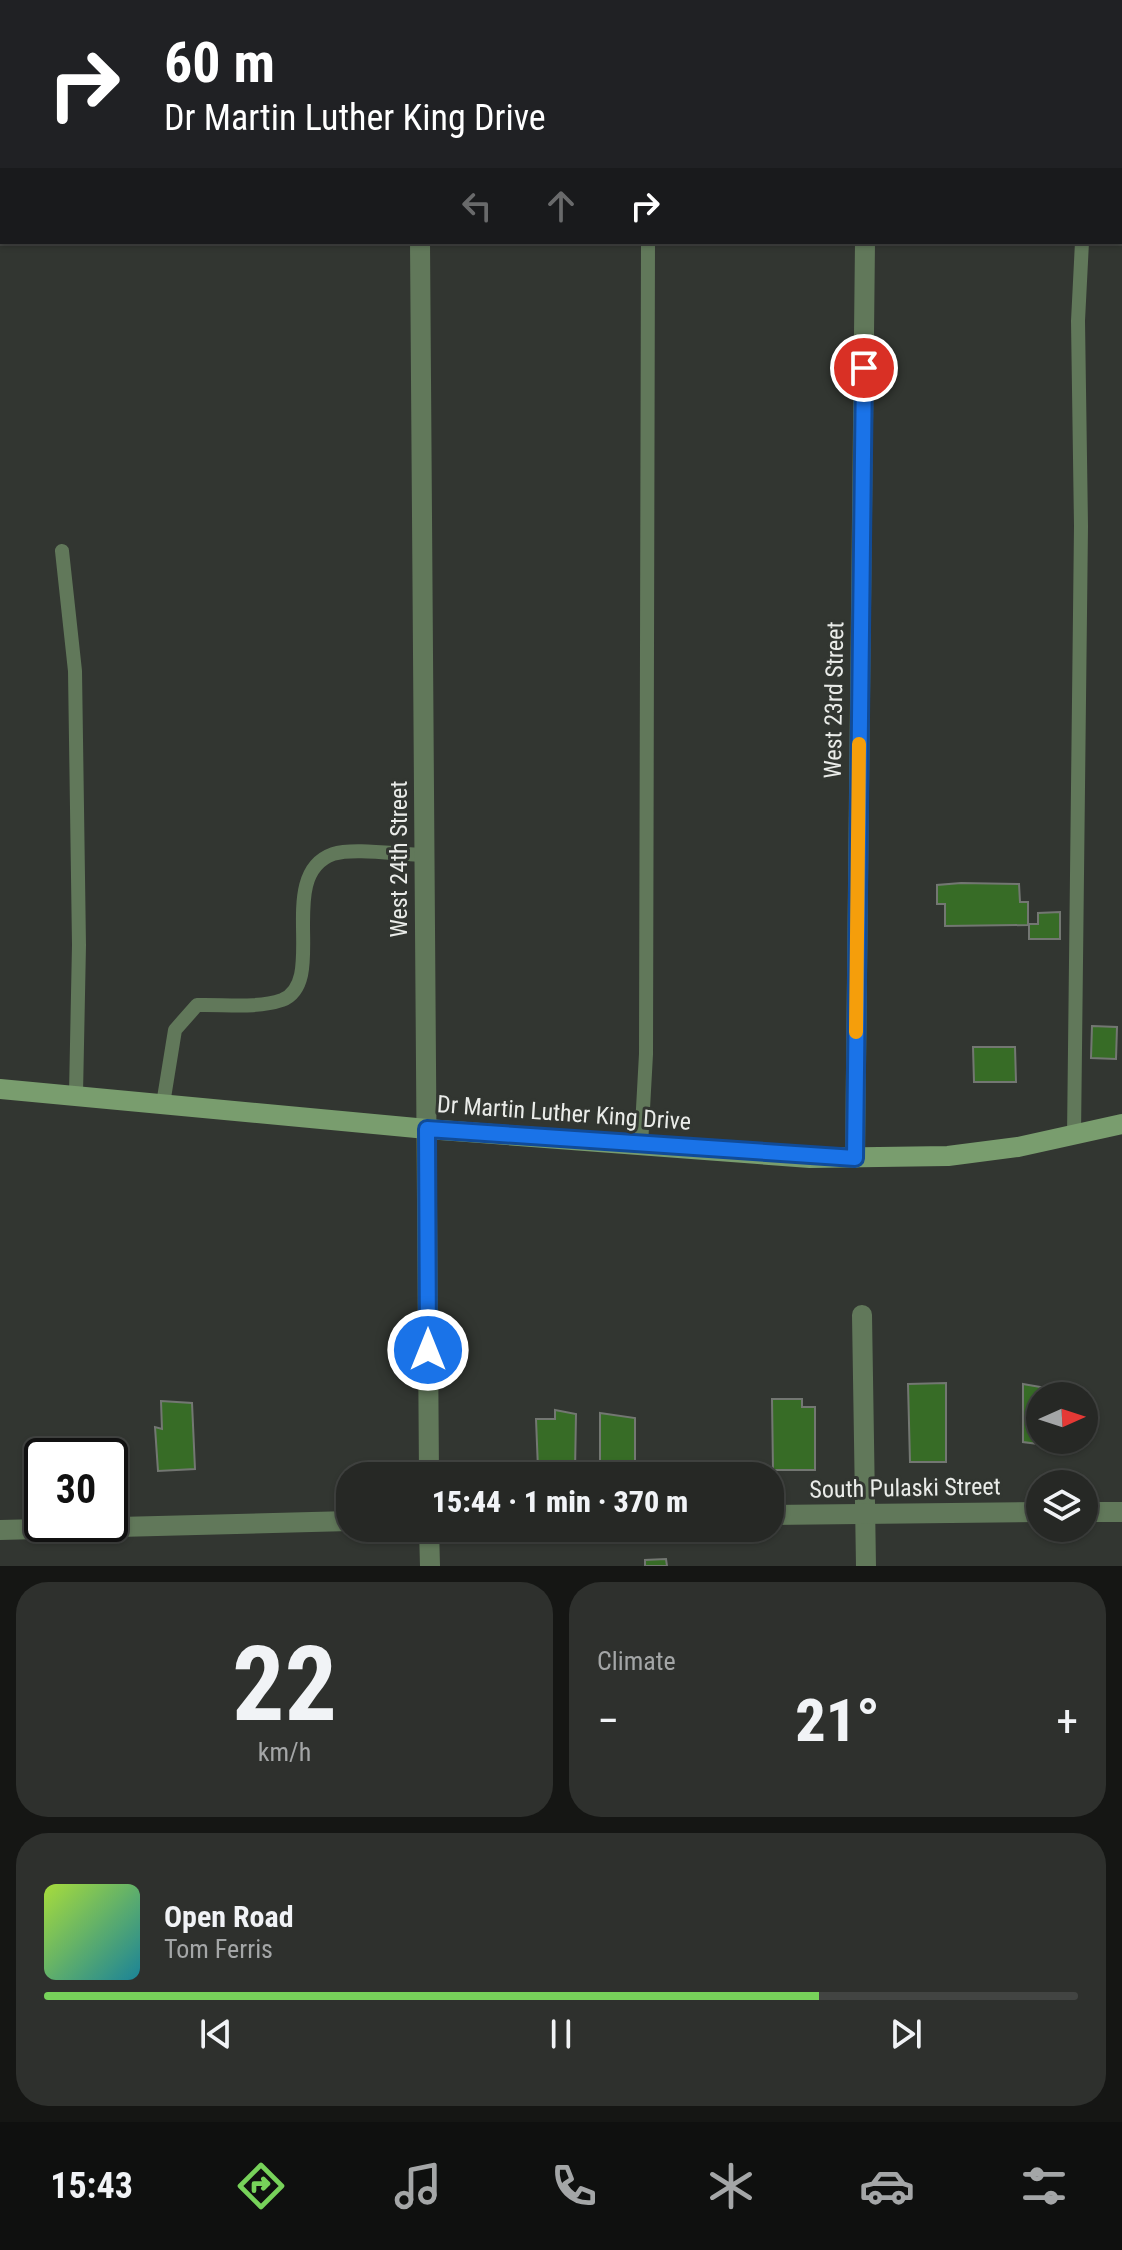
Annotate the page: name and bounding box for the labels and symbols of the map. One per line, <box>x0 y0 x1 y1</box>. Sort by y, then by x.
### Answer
pin <box>830 334 898 402</box>
street label: West 23rd Street <box>819 621 849 779</box>
street label: West 24th Street <box>385 781 413 937</box>
street label: Dr Martin Luther King Drive <box>436 1090 692 1136</box>
position arrow <box>386 1308 470 1392</box>
north arrow <box>1026 1382 1098 1454</box>
speed limit sign: 30 <box>24 1438 128 1542</box>
street label: South Pulaski Street <box>809 1472 1001 1504</box>

